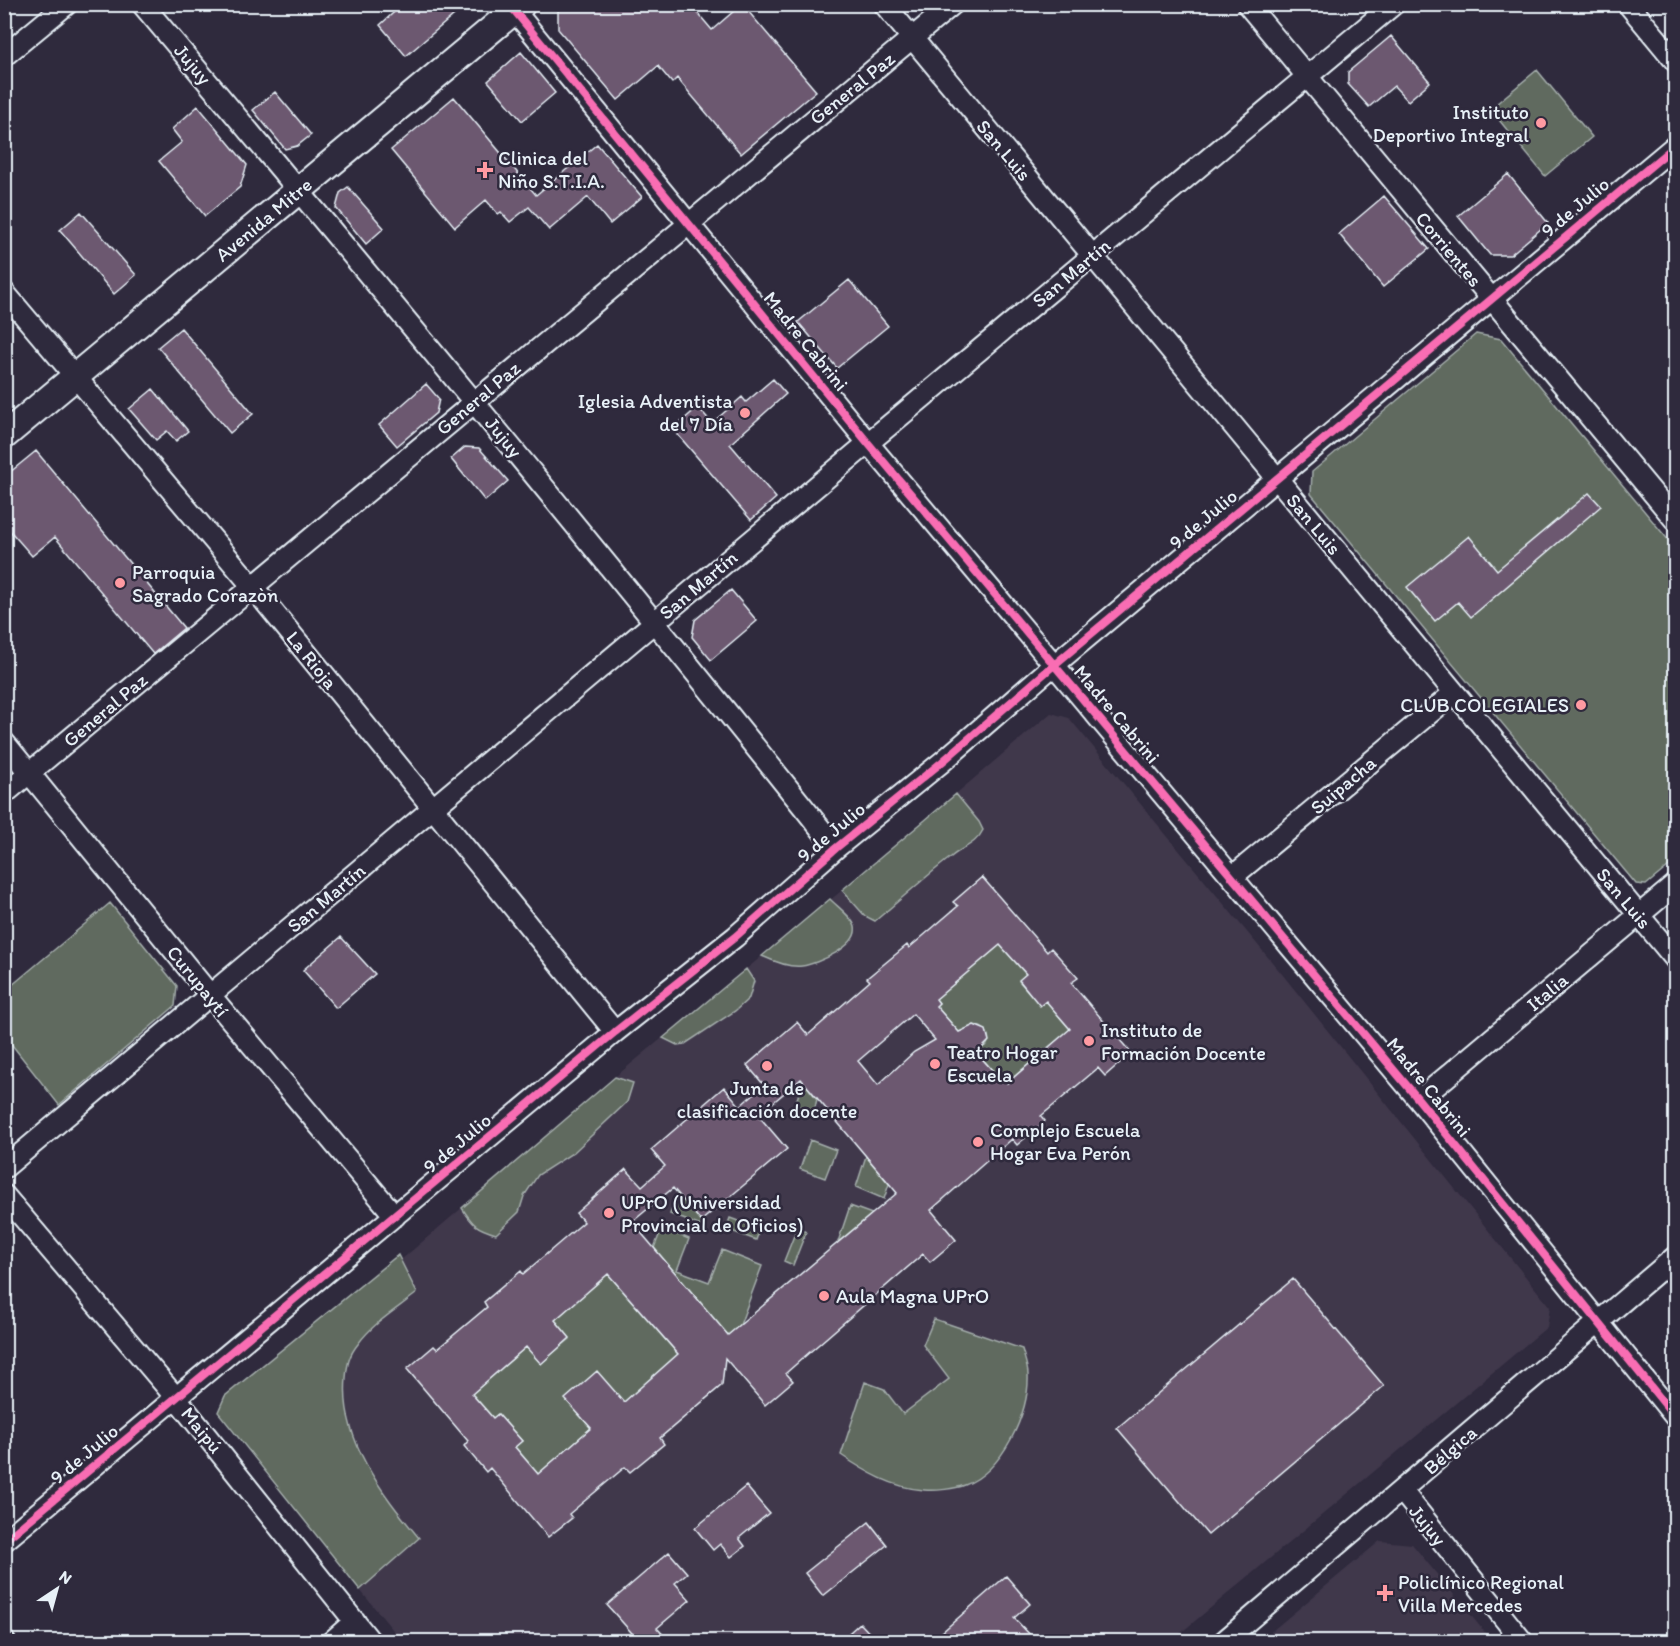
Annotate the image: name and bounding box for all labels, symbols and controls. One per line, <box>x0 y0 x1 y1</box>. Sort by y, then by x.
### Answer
street label: Jujuy <box>169 39 217 90</box>
street label: General Paz <box>805 46 900 130</box>
place label: Instituto Deportivo Integral <box>1373 100 1529 147</box>
street label: San Luis <box>972 115 1037 186</box>
marker: Instituto Deportivo Integral <box>1534 116 1548 130</box>
place label: Clinica del Niño S.T.I.A. <box>498 146 605 193</box>
marker: Clinica del Niño S.T.I.A. <box>476 161 494 179</box>
street label: Avenida Mitre <box>210 172 317 267</box>
street label: 9 de Julio <box>1536 172 1614 242</box>
street label: Corrientes <box>1411 207 1487 292</box>
street label: San Martín <box>1027 233 1115 313</box>
street label: Madre Cabrini <box>759 286 853 396</box>
street label: General Paz <box>431 355 526 440</box>
place label: Iglesia Adventista del 7 Día <box>578 389 734 436</box>
marker: Iglesia Adventista del 7 Día <box>738 406 752 420</box>
street label: Jujuy <box>480 412 528 463</box>
street label: 9 de Julio <box>1164 484 1242 554</box>
street label: San Luis <box>1282 489 1347 560</box>
street label: San Martín <box>654 545 742 625</box>
place label: Parroquia Sagrado Corazòn <box>132 560 278 607</box>
marker: Parroquia Sagrado Corazòn <box>113 576 127 590</box>
street label: La Rioja <box>281 626 343 694</box>
street label: Madre Cabrini <box>1069 660 1165 768</box>
street label: General Paz <box>58 667 153 752</box>
place label: CLUB COLEGIALES <box>1400 693 1569 717</box>
marker: CLUB COLEGIALES <box>1574 698 1588 712</box>
street label: Suipacha <box>1305 750 1381 819</box>
street label: 9 de Julio <box>792 797 870 867</box>
street label: San Martín <box>282 858 370 938</box>
street label: San Luis <box>1592 863 1657 934</box>
street label: Curupaytí <box>162 940 234 1022</box>
street label: Italia <box>1521 967 1573 1016</box>
place label: Instituto de Formación Docente <box>1101 1018 1266 1065</box>
street label: Madre Cabrini <box>1382 1032 1476 1142</box>
marker: Instituto de Formación Docente <box>1082 1034 1096 1048</box>
place label: Teatro Hogar Escuela <box>947 1040 1058 1087</box>
marker: Teatro Hogar Escuela <box>928 1057 942 1071</box>
marker: Junta de clasificación docente <box>760 1059 774 1073</box>
place label: Junta de clasificación docente <box>677 1076 857 1123</box>
street label: 9 de Julio <box>418 1108 496 1178</box>
place label: Complejo Escuela Hogar Eva Perón <box>990 1118 1141 1165</box>
marker: Complejo Escuela Hogar Eva Perón <box>971 1135 985 1149</box>
place label: UPrO (Universidad Provincial de Oficios) <box>621 1190 804 1237</box>
marker: UPrO (Universidad Provincial de Oficios) <box>602 1206 616 1220</box>
place label: Aula Magna UPrO <box>836 1284 989 1308</box>
marker: Aula Magna UPrO <box>817 1289 831 1303</box>
street label: Maipú <box>176 1402 228 1458</box>
street label: 9 de Julio <box>45 1419 123 1489</box>
street label: Bélgica <box>1418 1420 1482 1480</box>
street label: Jujuy <box>1404 1500 1452 1551</box>
north arrow <box>27 1559 87 1619</box>
text: N <box>56 1566 75 1588</box>
place label: Policlínico Regional Villa Mercedes <box>1398 1570 1564 1617</box>
marker: Policlínico Regional Villa Mercedes <box>1376 1584 1394 1602</box>

